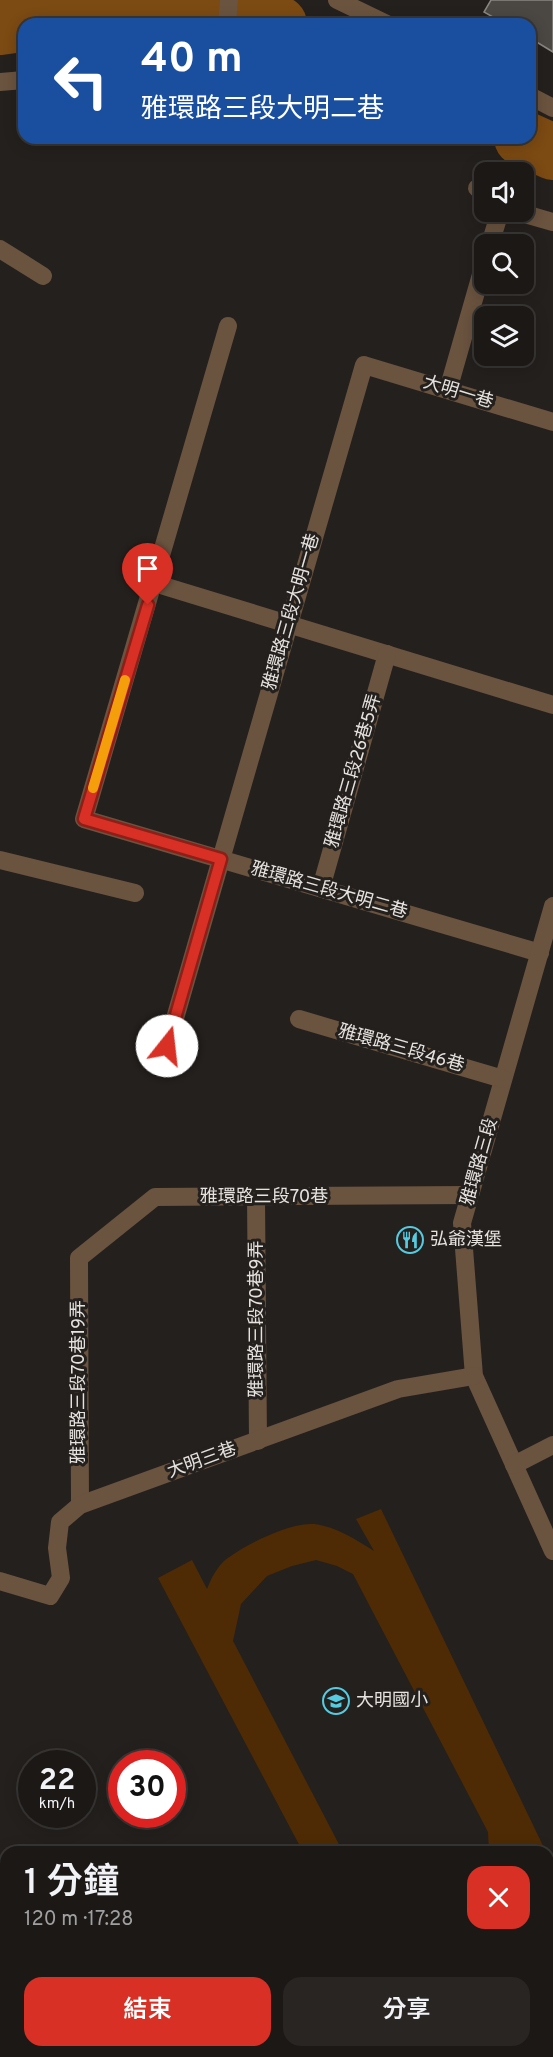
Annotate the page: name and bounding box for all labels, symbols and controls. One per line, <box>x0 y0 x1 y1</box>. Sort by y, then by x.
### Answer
text: 40 m <box>141 34 243 87</box>
icon: left <box>42 42 120 120</box>
text: 雅環路三段大明二巷 <box>141 93 384 127</box>
map controls <box>474 162 534 366</box>
button: sound <box>474 162 534 222</box>
button: search <box>474 234 534 294</box>
button: layers <box>474 306 534 366</box>
street label: 大明一巷 <box>420 371 496 415</box>
street label: 雅環路三段大明一巷 <box>259 531 325 693</box>
pin <box>122 543 173 605</box>
icon: arrive <box>131 552 164 585</box>
street label: 雅環路三段26巷5弄 <box>321 691 387 851</box>
street label: 雅環路三段大明二巷 <box>248 858 410 924</box>
position arrow <box>135 1014 199 1078</box>
street label: 雅環路三段46巷 <box>335 1020 467 1078</box>
street label: 雅環路三段 <box>457 1116 503 1208</box>
street label: 雅環路三段70巷 <box>200 1186 328 1209</box>
restaurant icon: 弘爺漢堡 <box>395 1225 425 1255</box>
place label: 弘爺漢堡 <box>430 1229 502 1252</box>
street label: 雅環路三段70巷9弄 <box>246 1240 269 1398</box>
street label: 雅環路三段70巷19弄 <box>68 1300 91 1464</box>
street label: 大明三巷 <box>164 1438 240 1484</box>
school or university icon: 大明國小 <box>321 1686 351 1716</box>
place label: 大明國小 <box>356 1690 428 1713</box>
speed limit sign: 30 <box>108 1750 186 1828</box>
text: 22 <box>39 1763 75 1800</box>
text: km/h <box>39 1795 75 1814</box>
text: 1 分鐘 <box>24 1861 119 1907</box>
button: close <box>467 1866 530 1929</box>
text: 120 m · 17:28 <box>24 1907 134 1933</box>
button: 結束 <box>24 1977 271 2046</box>
button: 分享 <box>283 1977 530 2046</box>

